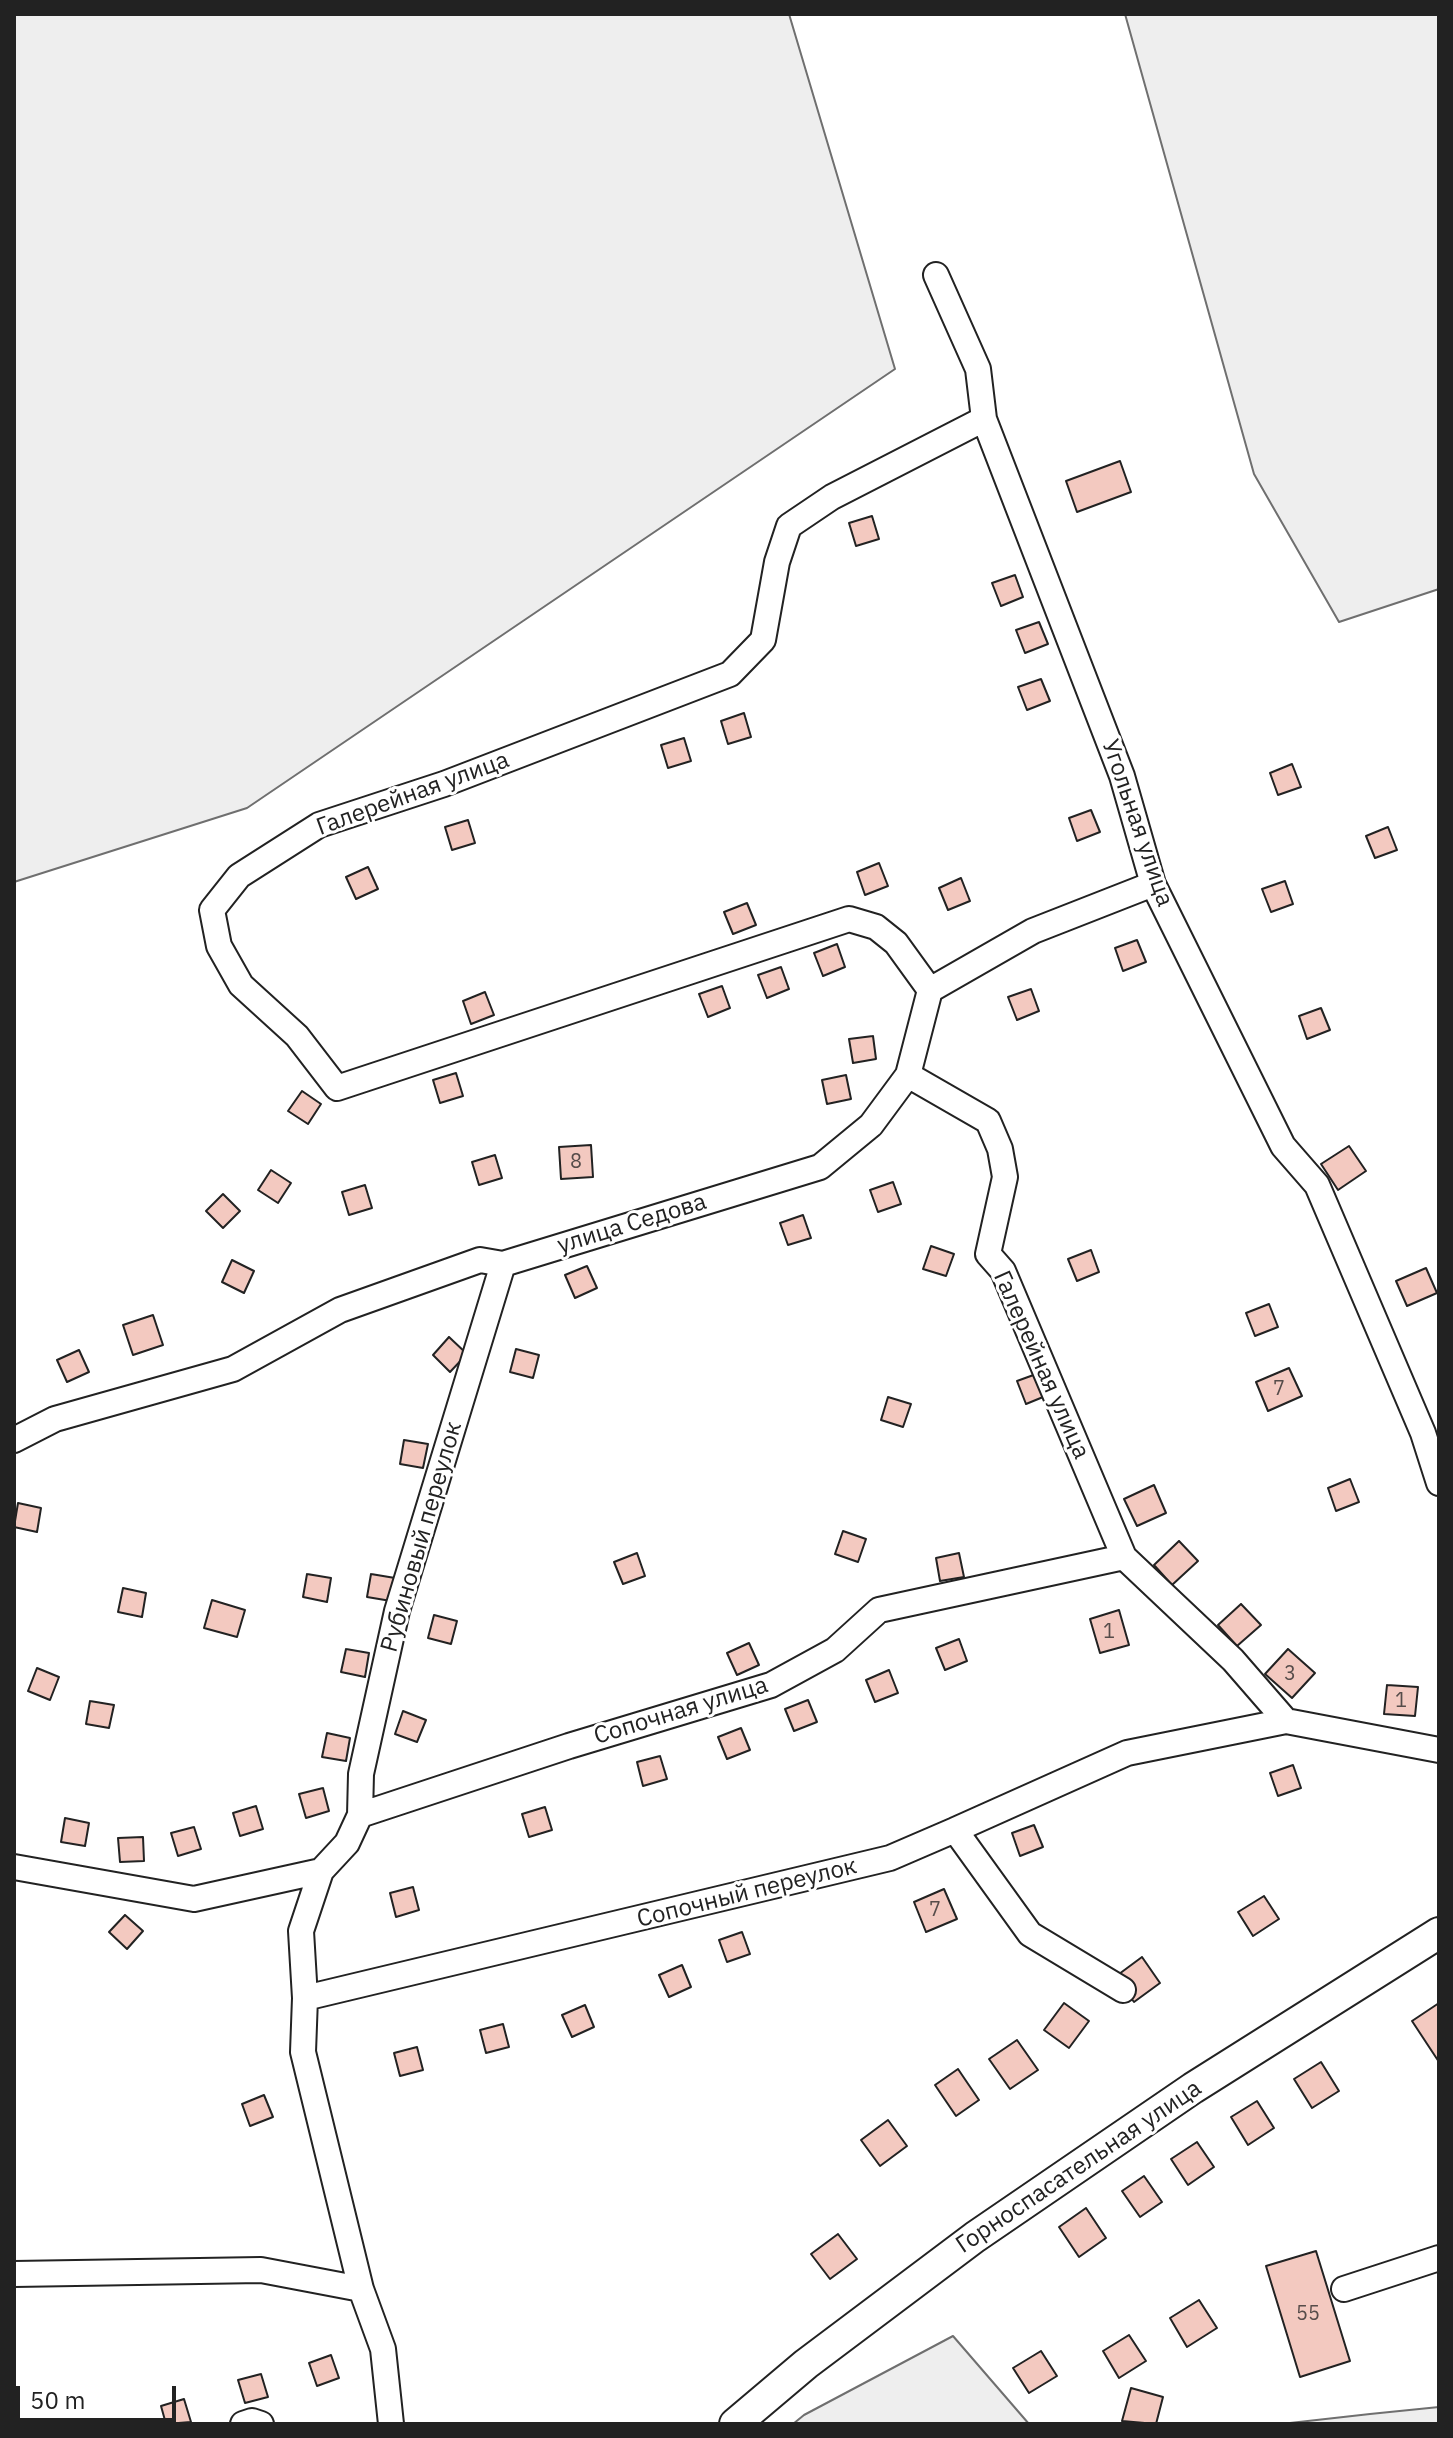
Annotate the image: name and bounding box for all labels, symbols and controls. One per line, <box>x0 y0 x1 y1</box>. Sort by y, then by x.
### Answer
street label: Угольная улица <box>1095 736 1179 910</box>
street label: Галерейная улица <box>313 746 513 842</box>
house number: 8 <box>570 1150 582 1174</box>
street label: улица Седова <box>554 1188 710 1260</box>
street label: Галерейная улица <box>987 1266 1095 1464</box>
house number: 7 <box>1273 1377 1285 1401</box>
street label: Рубиновый переулок <box>375 1418 469 1656</box>
house number: 1 <box>1103 1620 1115 1644</box>
house number: 3 <box>1284 1662 1296 1686</box>
street label: Сопочная улица <box>591 1671 771 1751</box>
house number: 1 <box>1395 1689 1407 1713</box>
street label: Сопочный переулок <box>634 1852 860 1934</box>
house number: 7 <box>929 1898 941 1922</box>
street label: Горноспасательная улица <box>951 2074 1207 2260</box>
house number: 55 <box>1296 2302 1320 2326</box>
scale bar <box>20 2370 180 2420</box>
text: 50 m <box>30 2384 85 2416</box>

